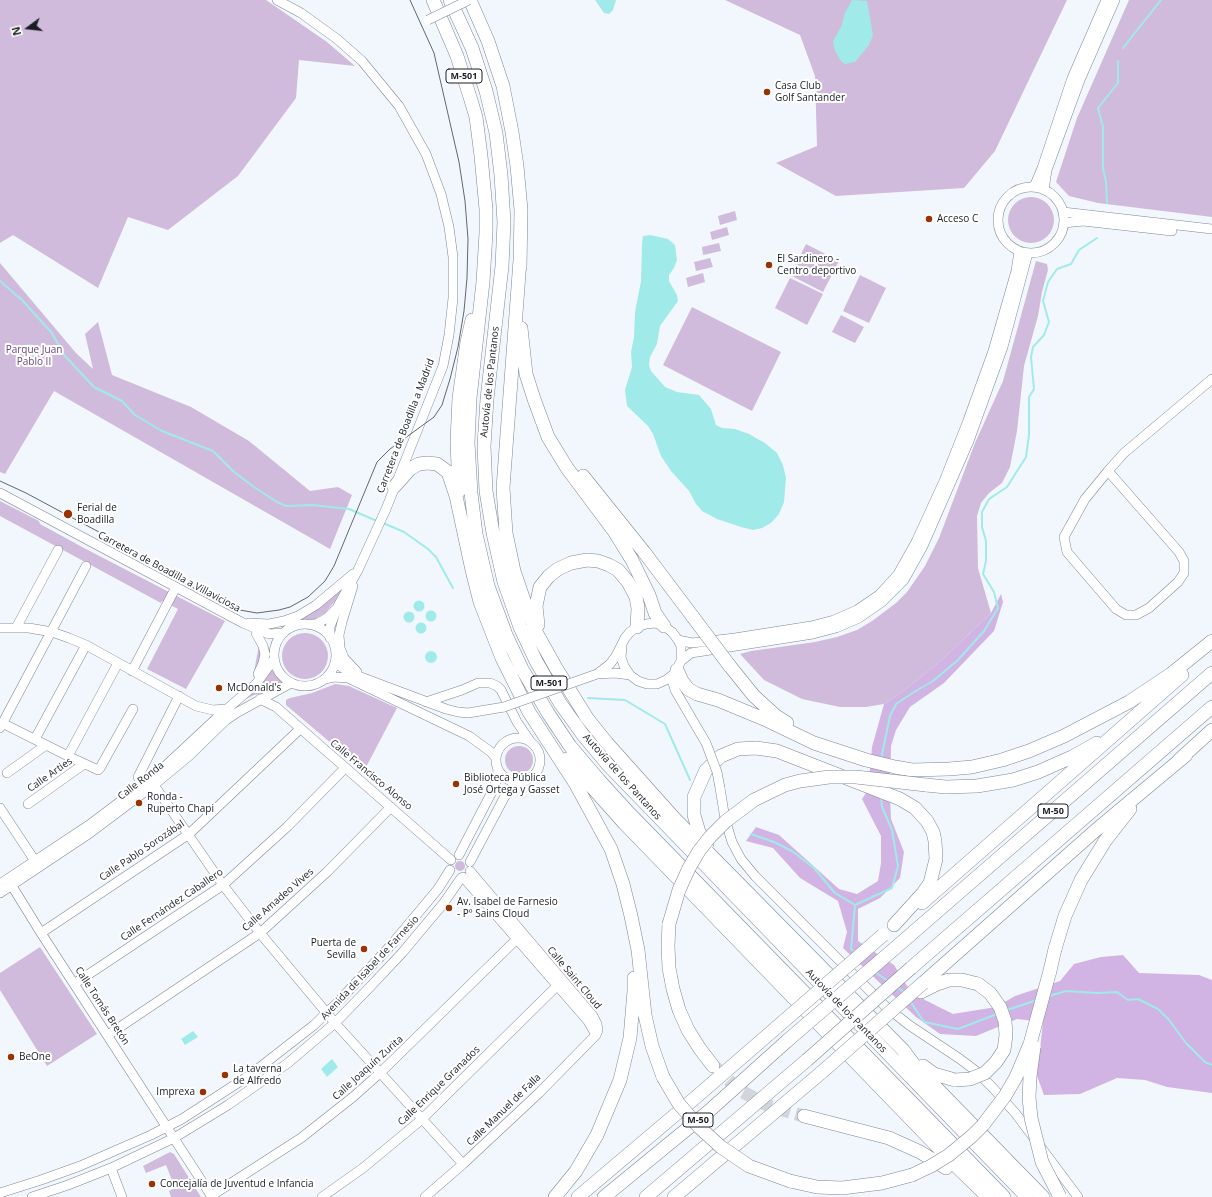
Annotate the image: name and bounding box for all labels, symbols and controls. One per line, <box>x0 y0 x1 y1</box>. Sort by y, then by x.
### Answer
north arrow <box>8 8 48 48</box>
text: N <box>8 25 24 38</box>
road number: M-501 <box>446 69 482 83</box>
place label: Casa Club Golf Santander <box>775 80 845 104</box>
marker: Casa Club Golf Santander <box>762 87 772 97</box>
place label: Acceso C <box>937 213 978 225</box>
marker: Acceso C <box>924 214 934 224</box>
place label: El Sardinero - Centro deportivo <box>777 253 856 276</box>
marker: El Sardinero - Centro deportivo <box>764 260 774 270</box>
street label: Autovía de los Pantanos <box>478 326 502 438</box>
park label: Parque Juan Pablo II <box>6 344 62 368</box>
street label: Carretera de Boadilla a Madrid <box>375 357 437 495</box>
place label: Ferial de Boadilla <box>77 502 117 526</box>
marker: Ferial de Boadilla <box>62 508 74 520</box>
street label: Carretera de Boadilla a Villaviciosa <box>96 529 242 615</box>
road number: M-501 <box>531 676 567 690</box>
place label: McDonald's <box>227 682 281 694</box>
marker: McDonald's <box>214 683 224 693</box>
street label: Autovía de los Pantanos <box>580 731 664 823</box>
street label: Calle Francisco Alonso <box>328 737 414 813</box>
street label: Calle Arties <box>25 755 75 795</box>
street label: Calle Ronda <box>116 759 166 803</box>
place label: Biblioteca Pública José Ortega y Gasset <box>464 772 559 796</box>
marker: Biblioteca Pública José Ortega y Gasset <box>451 779 461 789</box>
place label: Ronda - Ruperto Chapi <box>147 791 214 814</box>
marker: Ronda - Ruperto Chapi <box>134 798 144 808</box>
road number: M-50 <box>1038 804 1068 818</box>
street label: Calle Pablo Sorozábal <box>97 818 187 884</box>
street label: Calle Fernández Caballero <box>118 866 226 944</box>
street label: Calle Amadeo Vives <box>240 866 316 934</box>
place label: Av. Isabel de Farnesio - Pº Sains Cloud <box>457 896 558 920</box>
marker: Av. Isabel de Farnesio - Pº Sains Cloud <box>444 903 454 913</box>
street label: Avenida de Isabel de Farnesio <box>318 913 422 1023</box>
place label: Puerta de Sevilla <box>311 937 356 960</box>
marker: Puerta de Sevilla <box>359 944 369 954</box>
street label: Calle Saint Cloud <box>544 944 604 1012</box>
street label: Calle Tomás Bretón <box>72 965 132 1047</box>
street label: Autovía de los Pantanos <box>803 967 889 1055</box>
street label: Calle Joaquín Zurita <box>330 1033 406 1103</box>
street label: Calle Enrique Granados <box>395 1044 483 1128</box>
place label: BeOne <box>19 1051 51 1063</box>
marker: BeOne <box>6 1052 16 1062</box>
place label: La taverna de Alfredo <box>233 1063 282 1086</box>
marker: La taverna de Alfredo <box>220 1070 230 1080</box>
street label: Calle Manuel de Falla <box>464 1072 544 1148</box>
place label: Imprexa <box>156 1086 195 1098</box>
marker: Imprexa <box>198 1087 208 1097</box>
road number: M-50 <box>683 1113 713 1127</box>
place label: Concejalía de Juventud e Infancia <box>160 1178 314 1190</box>
marker: Concejalía de Juventud e Infancia <box>147 1179 157 1189</box>

